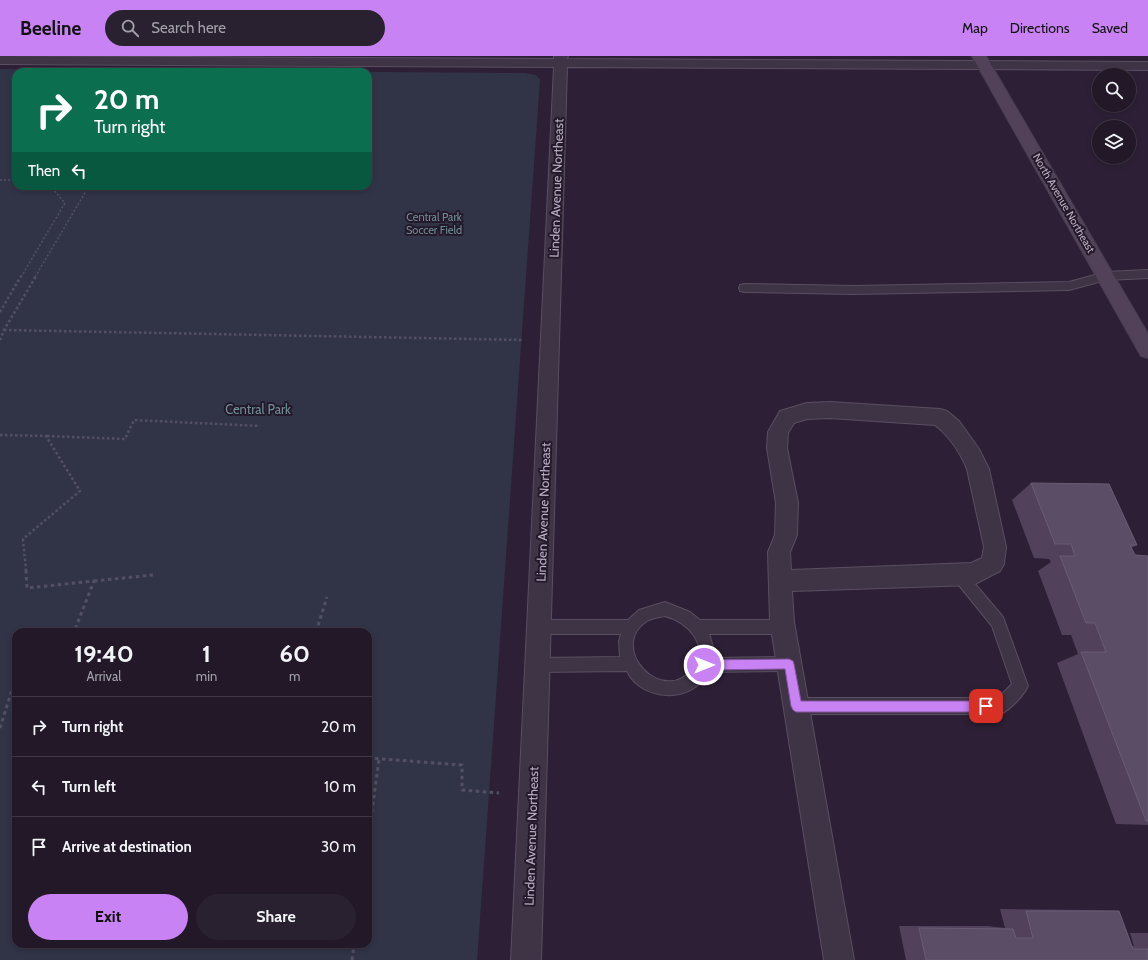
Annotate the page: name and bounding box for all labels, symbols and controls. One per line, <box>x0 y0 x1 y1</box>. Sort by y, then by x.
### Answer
search box <box>105 10 385 46</box>
text: Beeline <box>20 17 81 40</box>
icon: search <box>119 17 141 39</box>
text: Search here <box>151 19 226 37</box>
text: Map <box>962 19 988 37</box>
text: Directions <box>1010 19 1070 37</box>
text: Saved <box>1092 19 1128 37</box>
map controls <box>1092 68 1136 164</box>
button: search <box>1092 68 1136 112</box>
text: 20 m <box>94 82 159 116</box>
icon: right <box>28 84 80 136</box>
text: Turn right <box>94 116 165 138</box>
street label: Linden Avenue Northeast <box>546 118 566 258</box>
button: layers <box>1092 120 1136 164</box>
street label: North Avenue Northeast <box>1030 151 1098 255</box>
icon: left <box>68 160 90 182</box>
text: Then <box>28 162 60 180</box>
park label: Central Park Soccer Field <box>406 210 462 237</box>
park label: Central Park <box>225 401 291 417</box>
street label: Linden Avenue Northeast <box>533 442 553 582</box>
text: 19:40 <box>74 639 134 668</box>
text: 1 <box>202 639 211 668</box>
text: 60 <box>279 639 310 668</box>
position arrow <box>683 644 725 686</box>
text: Arrival <box>87 668 121 684</box>
text: min <box>196 668 217 684</box>
text: m <box>289 668 300 684</box>
pin <box>969 689 1003 723</box>
icon: arrive <box>975 695 997 717</box>
icon: right <box>28 716 50 738</box>
text: Turn right <box>62 718 123 736</box>
text: 20 m <box>321 718 356 736</box>
street label: Linden Avenue Northeast <box>521 766 541 906</box>
icon: left <box>28 776 50 798</box>
text: Turn left <box>62 778 116 796</box>
text: 10 m <box>324 778 356 796</box>
icon: arrive <box>28 836 50 858</box>
text: Arrive at destination <box>62 838 192 856</box>
text: 30 m <box>321 838 356 856</box>
button: Exit <box>28 894 188 940</box>
button: Share <box>196 894 356 940</box>

